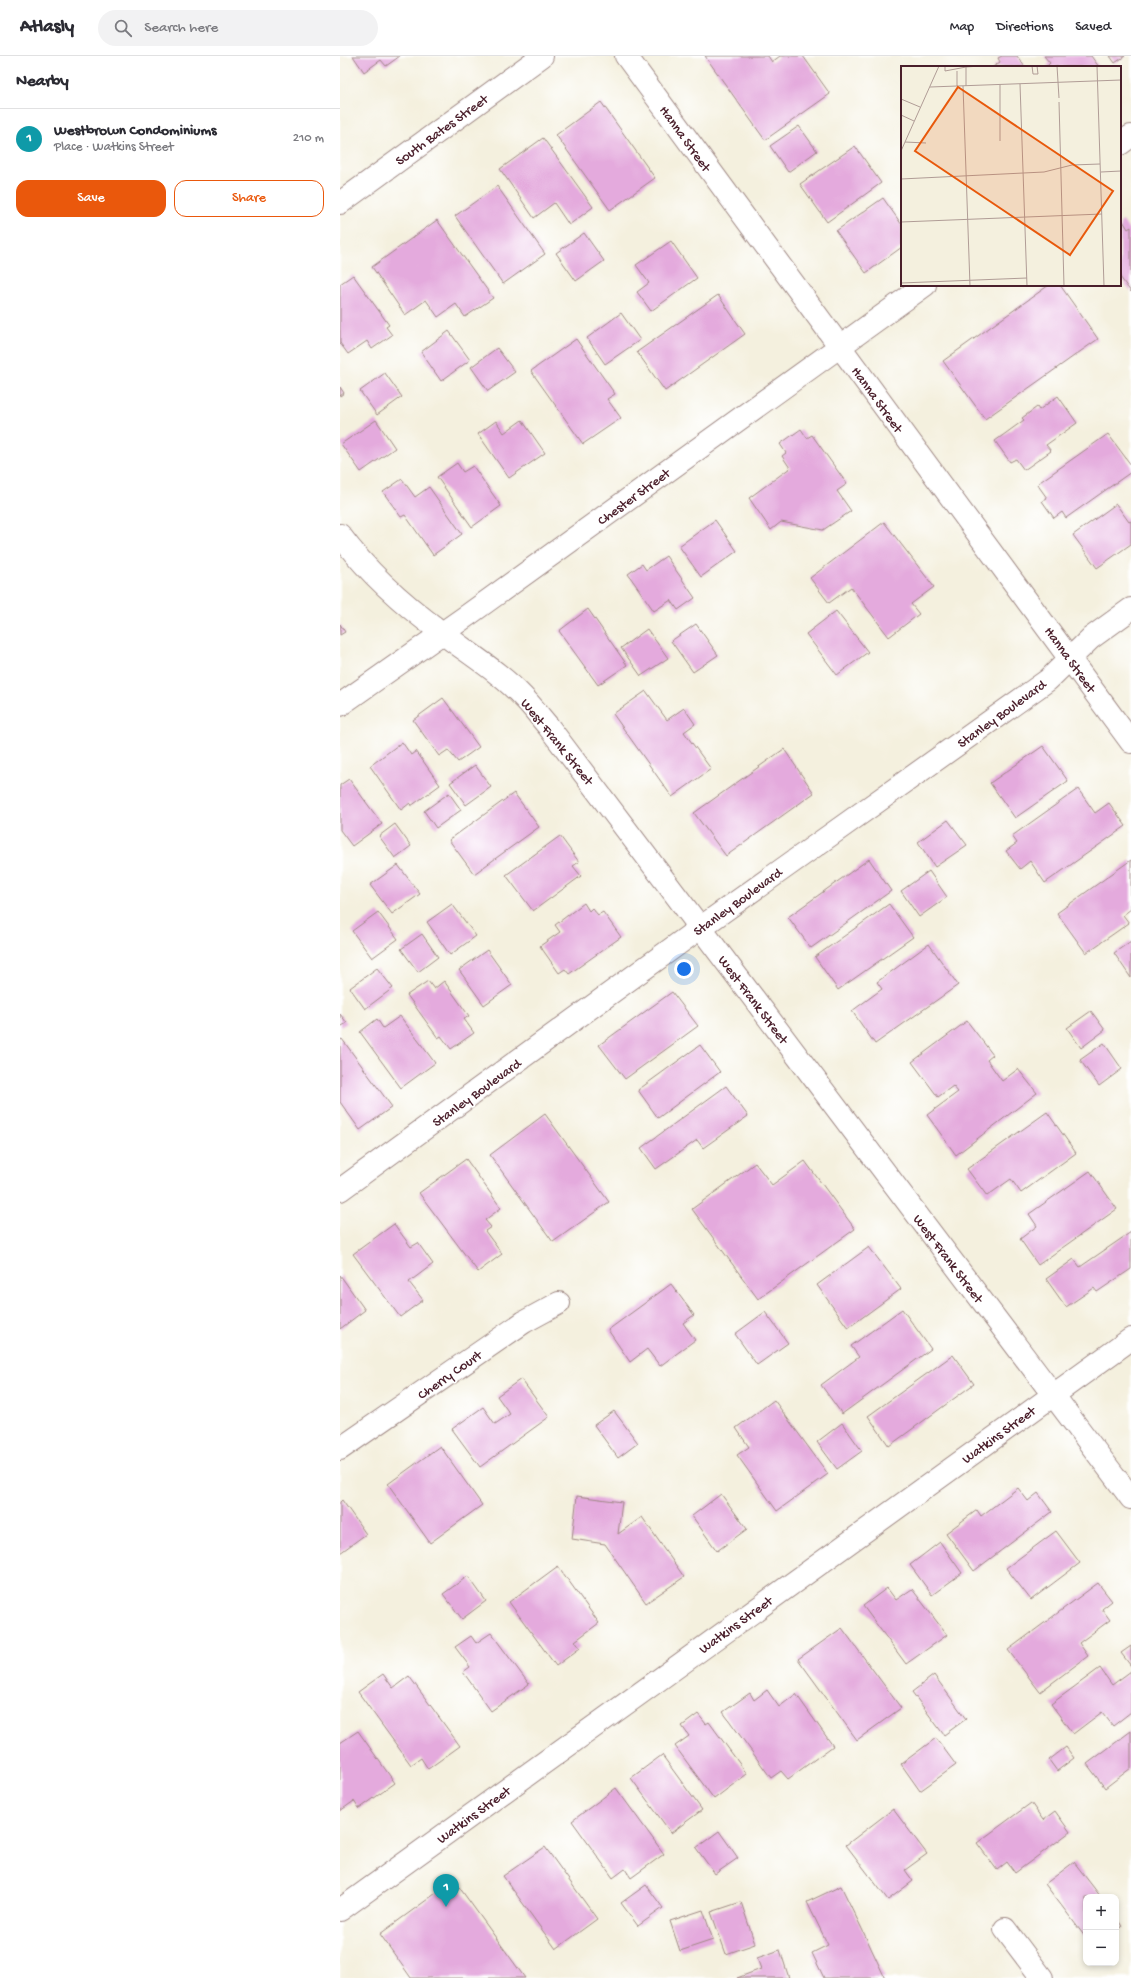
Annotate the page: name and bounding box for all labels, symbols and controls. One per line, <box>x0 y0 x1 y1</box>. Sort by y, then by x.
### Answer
search box <box>98 10 378 46</box>
text: Atlasly <box>20 16 74 39</box>
icon: search <box>112 17 134 39</box>
text: Search here <box>144 19 218 37</box>
text: Map <box>950 19 974 36</box>
text: Directions <box>996 19 1053 36</box>
text: Saved <box>1075 19 1111 36</box>
inset map <box>901 66 1121 286</box>
text: Nearby <box>16 72 69 92</box>
street label: South Bates Street <box>393 91 493 170</box>
street label: Hanna Street <box>654 103 714 177</box>
text: Westbrown Condominiums <box>54 122 217 140</box>
text: 1 <box>26 131 32 146</box>
text: 210 m <box>293 131 324 146</box>
text: Place · Watkins Street <box>54 140 174 155</box>
button: Save <box>16 180 166 217</box>
button: Share <box>174 180 324 217</box>
street label: Hanna Street <box>846 364 906 438</box>
street label: Chester Street <box>595 465 675 530</box>
street label: Hanna Street <box>1039 624 1099 698</box>
street label: Stanley Boulevard <box>955 676 1052 753</box>
street label: West Frank Street <box>516 696 597 790</box>
street label: Stanley Boulevard <box>691 864 788 941</box>
street label: West Frank Street <box>713 953 792 1049</box>
your location <box>674 959 694 979</box>
street label: Stanley Boulevard <box>430 1055 527 1132</box>
street label: West Frank Street <box>908 1212 987 1308</box>
street label: Cherry Court <box>415 1347 487 1404</box>
street label: Watkins Street <box>959 1403 1041 1469</box>
street label: Watkins Street <box>696 1593 778 1659</box>
street label: Watkins Street <box>434 1783 516 1849</box>
pin: 1 <box>433 1874 459 1907</box>
map controls <box>1083 1894 1119 1966</box>
button: + <box>1083 1894 1119 1930</box>
button: − <box>1083 1930 1119 1966</box>

